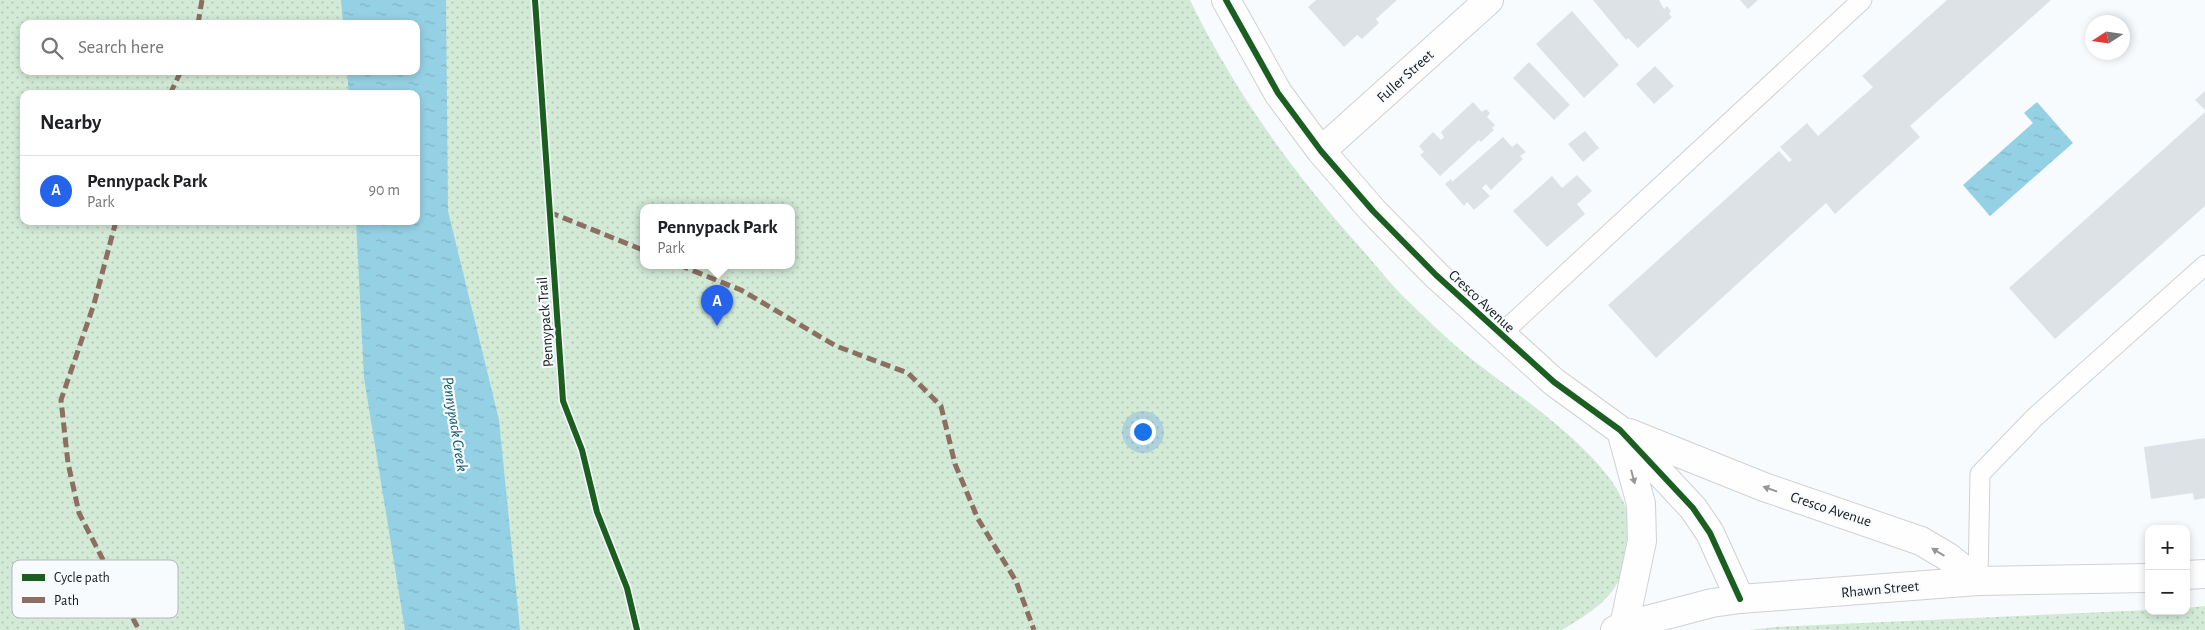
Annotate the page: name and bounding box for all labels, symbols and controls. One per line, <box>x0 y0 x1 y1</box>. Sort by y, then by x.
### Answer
north arrow <box>2085 15 2130 60</box>
search box <box>20 20 420 75</box>
icon: search <box>38 34 66 62</box>
text: Search here <box>78 38 164 57</box>
street label: Fuller Street <box>1374 47 1437 106</box>
text: Nearby <box>40 112 101 133</box>
text: Pennypack Park <box>87 172 208 191</box>
text: A <box>51 182 61 198</box>
text: 90 m <box>369 182 400 198</box>
text: Park <box>87 194 115 210</box>
popup <box>640 204 795 269</box>
text: Pennypack Park <box>657 218 778 237</box>
text: Park <box>657 240 685 256</box>
street label: Cresco Avenue <box>1446 267 1518 336</box>
street label: Pennypack Trail <box>535 276 556 368</box>
pin: A <box>701 285 733 326</box>
water label: Pennypack Creek <box>439 375 470 473</box>
your location <box>1130 419 1156 445</box>
one-way arrow <box>1630 469 1638 484</box>
one-way arrow <box>1762 485 1777 493</box>
street label: Cresco Avenue <box>1789 489 1873 530</box>
map controls <box>2145 525 2190 615</box>
button: + <box>2145 525 2190 570</box>
one-way arrow <box>1932 547 1945 556</box>
legend <box>12 560 178 618</box>
button: − <box>2145 570 2190 615</box>
text: Cycle path <box>54 571 110 585</box>
street label: Rhawn Street <box>1840 579 1920 600</box>
text: Path <box>54 594 79 608</box>

